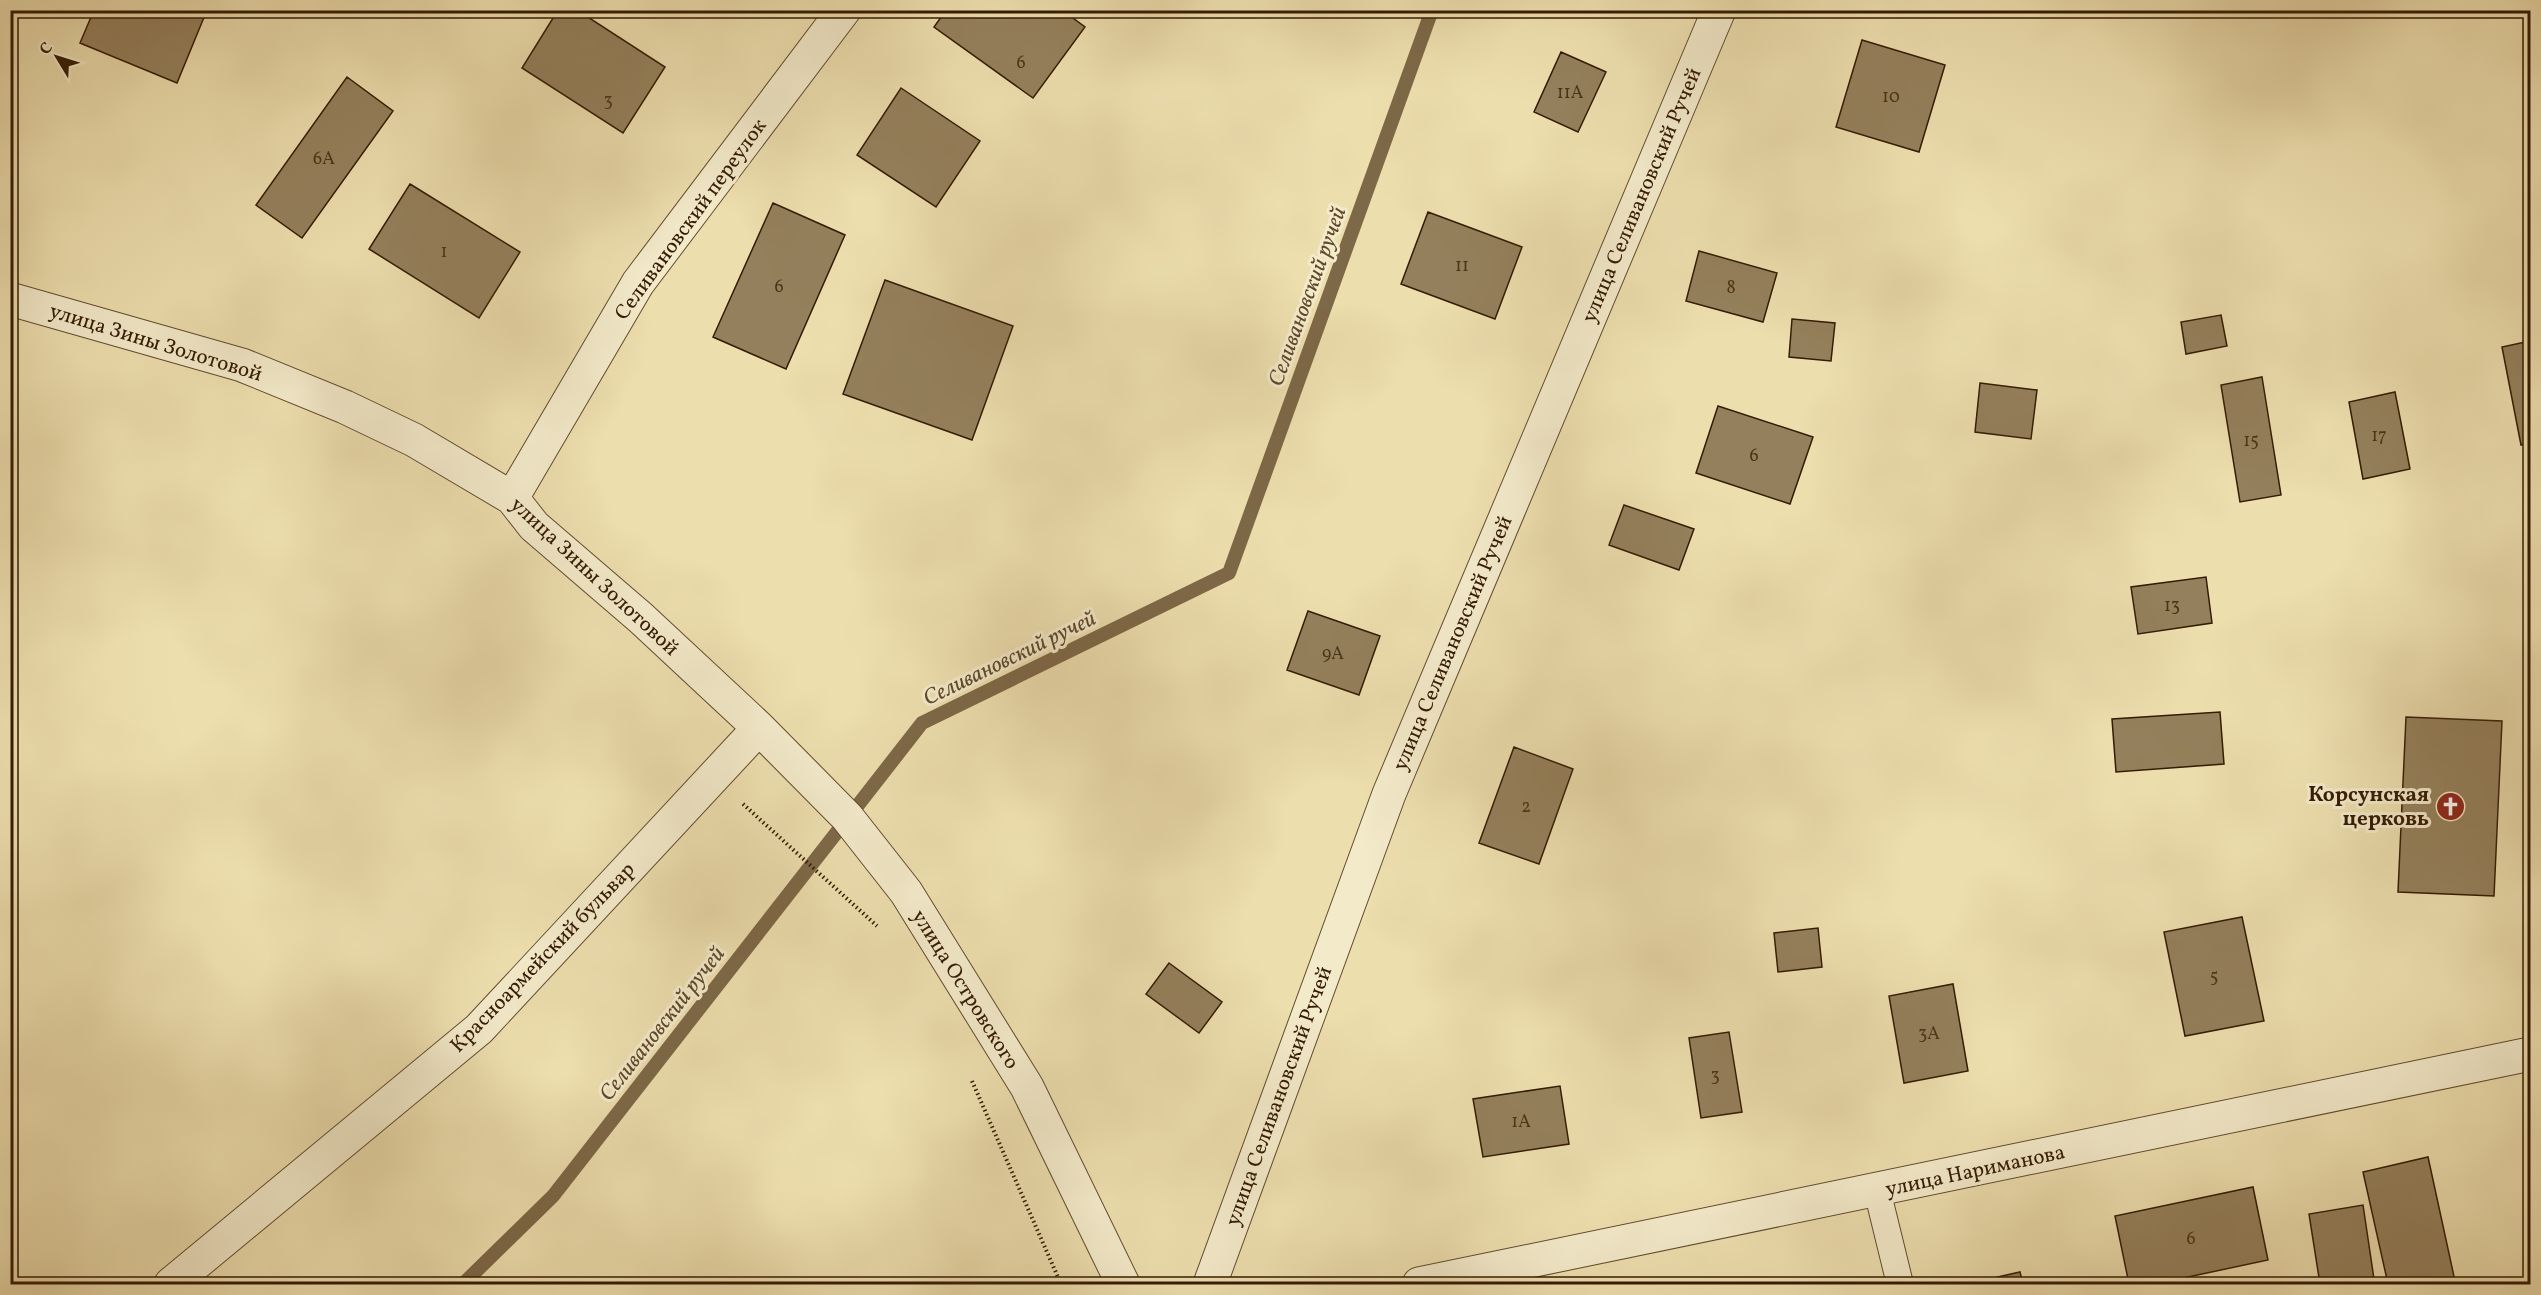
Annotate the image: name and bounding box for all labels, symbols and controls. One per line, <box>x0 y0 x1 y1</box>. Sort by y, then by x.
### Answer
north arrow <box>27 27 87 87</box>
text: С <box>35 38 59 60</box>
house number: 6 <box>1016 51 1026 76</box>
street label: улица Селивановский Ручей <box>1575 63 1709 328</box>
house number: 11А <box>1557 81 1584 106</box>
house number: 10 <box>1882 85 1900 110</box>
house number: 3 <box>603 89 613 114</box>
street label: Селивановский переулок <box>608 113 774 327</box>
house number: 6А <box>313 147 335 172</box>
water label: Селивановский ручей <box>1261 203 1355 391</box>
house number: 1 <box>441 240 447 265</box>
house number: 11 <box>1455 254 1469 279</box>
house number: 6 <box>774 275 784 300</box>
house number: 8 <box>1726 276 1736 301</box>
street label: улица Зины Золотовой <box>46 297 266 390</box>
house number: 17 <box>2371 424 2387 449</box>
house number: 15 <box>2243 429 2259 454</box>
house number: 6 <box>1749 444 1759 469</box>
street label: улица Зины Золотовой <box>503 491 685 663</box>
street label: улица Селивановский Ручей <box>1386 511 1520 776</box>
house number: 13 <box>2164 594 2180 619</box>
water label: Селивановский ручей <box>918 604 1102 715</box>
house number: 9А <box>1322 642 1344 667</box>
place label: Корсунская церковь <box>2308 781 2429 834</box>
church icon: Корсунская церковь <box>2434 790 2466 822</box>
house number: 2 <box>1521 795 1531 820</box>
street label: Красноармейский бульвар <box>444 856 642 1060</box>
street label: улица Островского <box>904 904 1026 1075</box>
water label: Селивановский ручей <box>593 941 733 1109</box>
street label: улица Селивановский Ручей <box>1219 962 1340 1230</box>
house number: 5 <box>2210 965 2218 990</box>
house number: 3А <box>1918 1022 1940 1047</box>
house number: 3 <box>1710 1064 1720 1089</box>
house number: 1А <box>1511 1110 1531 1135</box>
street label: улица Нариманова <box>1883 1138 2068 1205</box>
house number: 6 <box>2186 1227 2196 1252</box>

